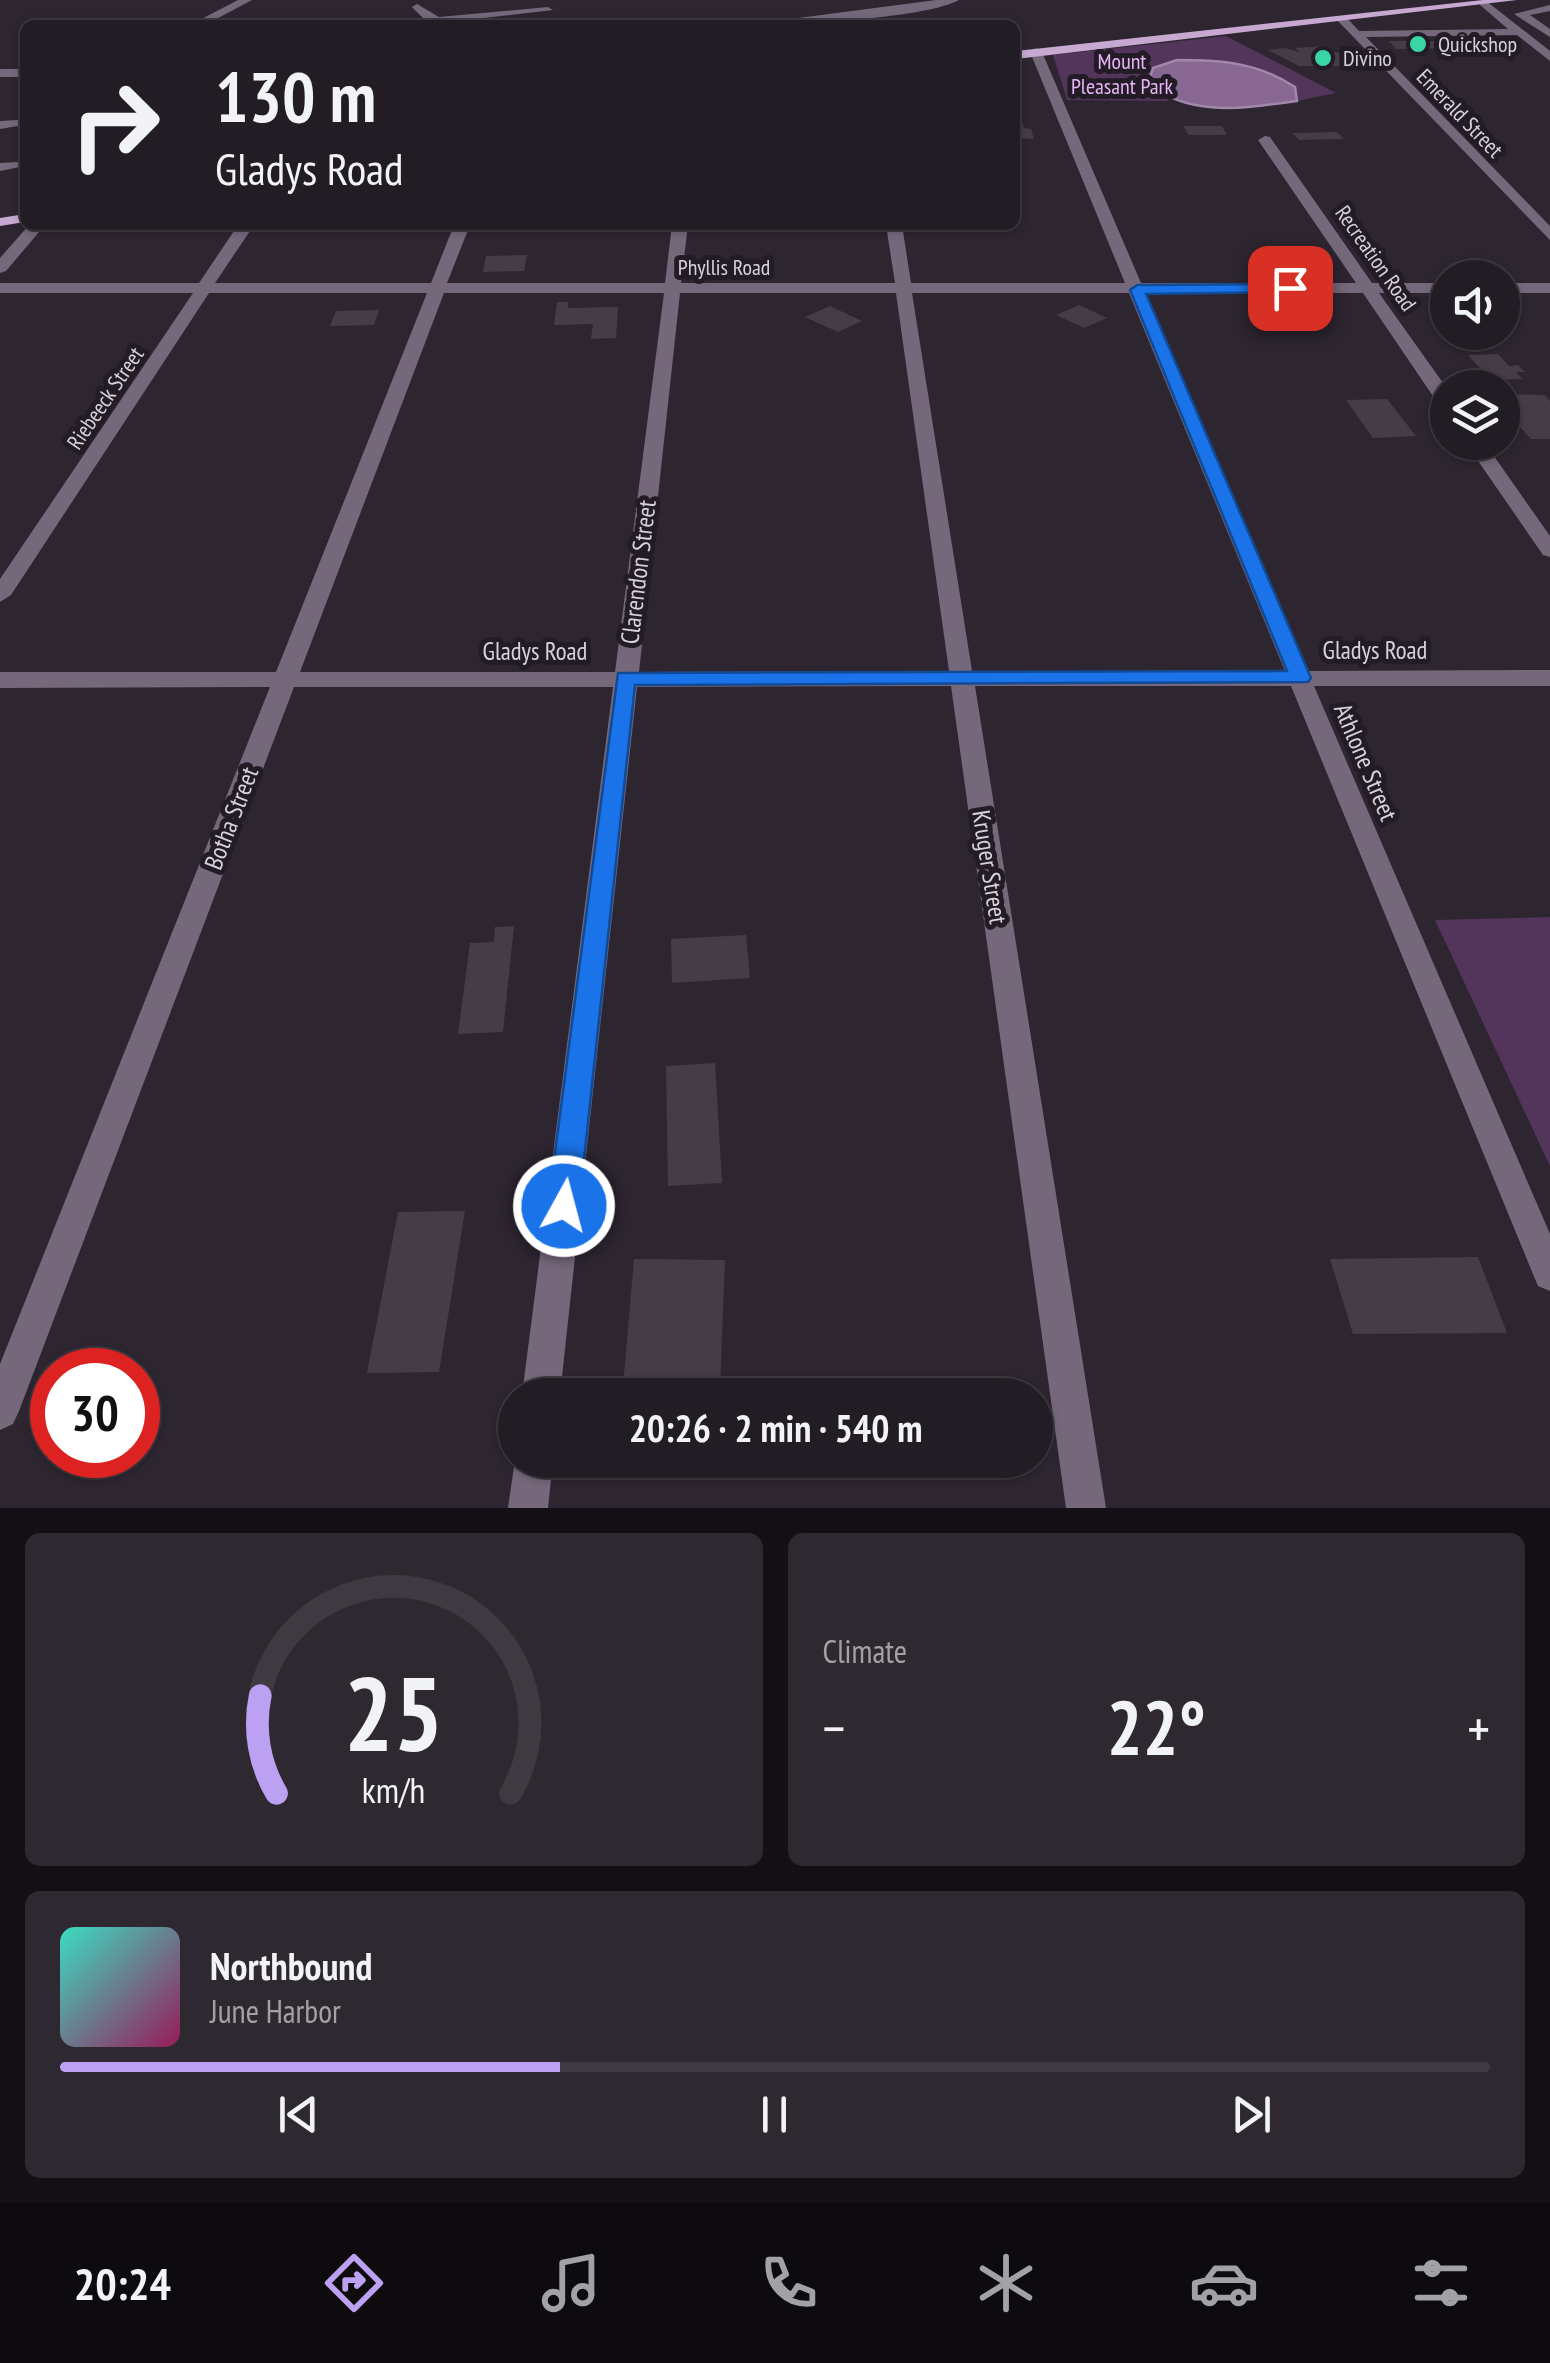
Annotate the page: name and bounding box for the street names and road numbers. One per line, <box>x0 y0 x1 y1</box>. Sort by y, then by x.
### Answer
street label: Emerald Street <box>1411 63 1509 163</box>
street label: Recreation Road <box>1329 200 1423 316</box>
street label: Phyllis Road <box>678 253 770 281</box>
street label: Riebeeck Street <box>60 341 150 455</box>
street label: Clarendon Street <box>613 498 663 646</box>
street label: Gladys Road <box>1323 634 1427 666</box>
street label: Gladys Road <box>483 635 587 667</box>
street label: Athlone Street <box>1327 699 1405 826</box>
street label: Botha Street <box>197 762 265 874</box>
street label: Kruger Street <box>965 808 1015 926</box>

